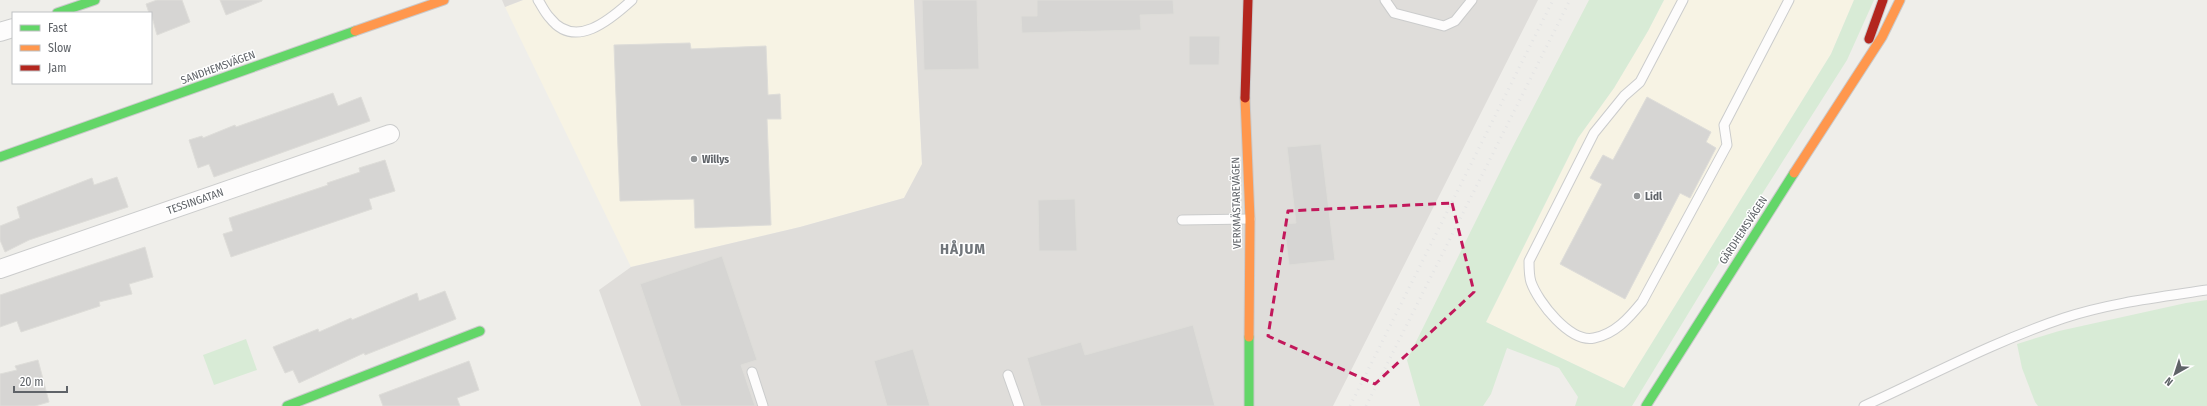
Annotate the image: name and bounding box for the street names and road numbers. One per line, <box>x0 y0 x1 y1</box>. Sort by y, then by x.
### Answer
street label: SANDHEMSVÄGEN <box>179 48 257 87</box>
street label: VERKMÄSTAREVÄGEN <box>1229 157 1244 249</box>
street label: TESSINGATAN <box>165 186 225 217</box>
street label: GÄRDHEMSVÄGEN <box>1717 194 1770 267</box>

